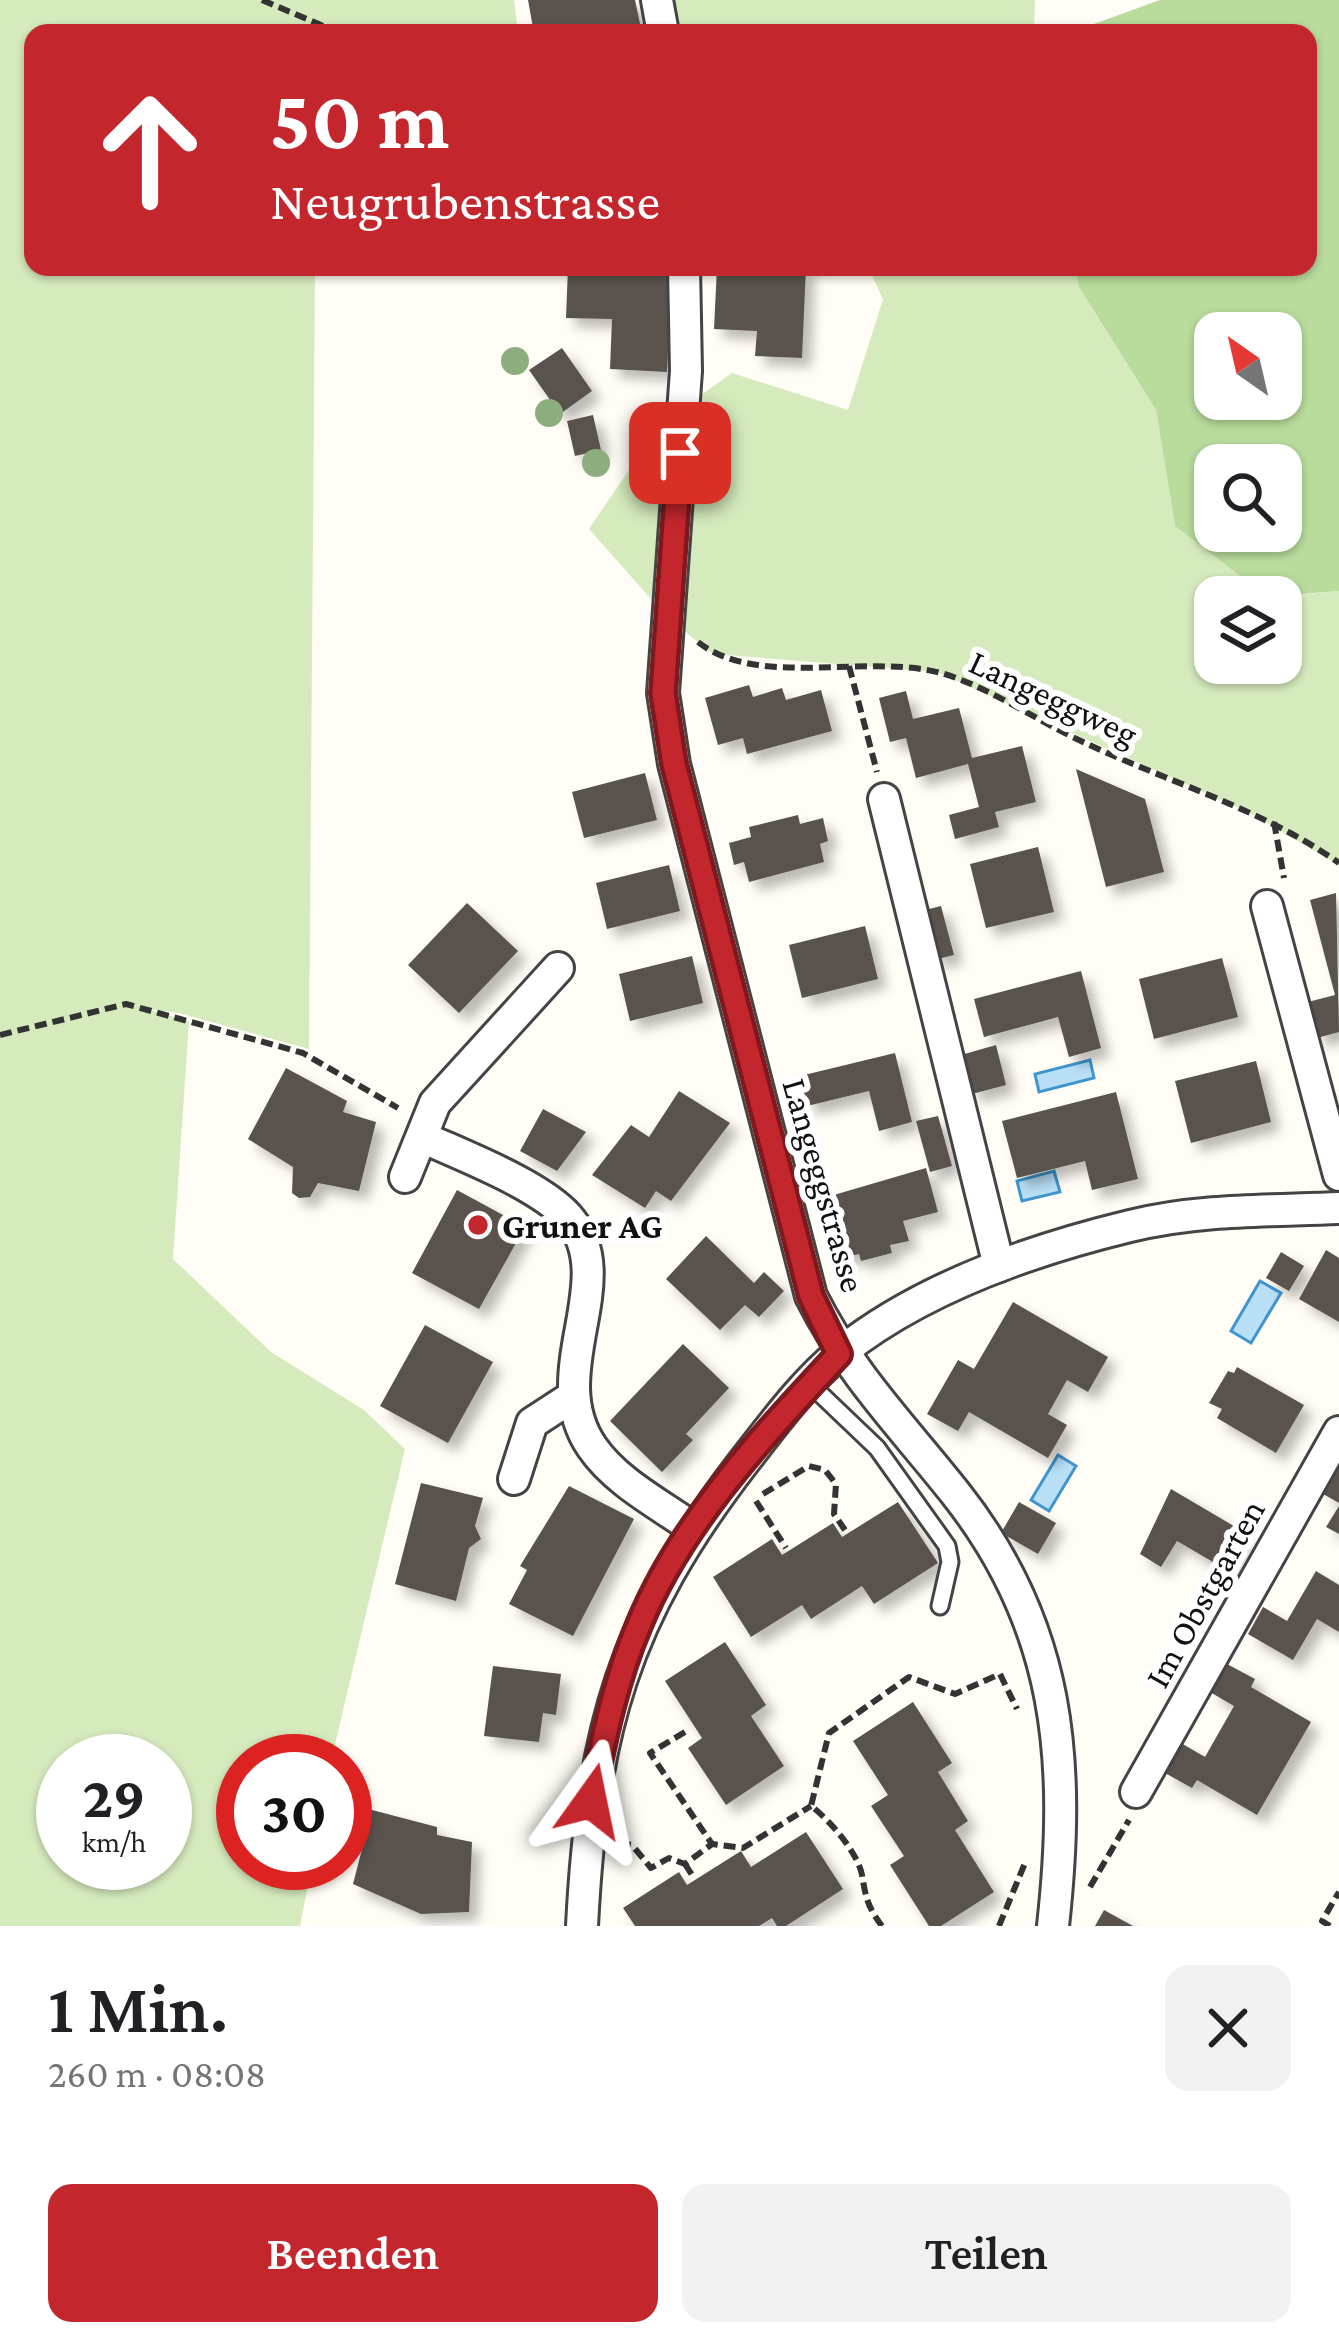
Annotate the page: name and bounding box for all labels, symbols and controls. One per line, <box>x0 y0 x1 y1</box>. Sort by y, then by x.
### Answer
icon: ahead <box>72 72 228 228</box>
text: 50 m <box>270 73 449 166</box>
text: Neugrubenstrasse <box>270 171 660 231</box>
north arrow <box>1194 312 1302 420</box>
map controls <box>1194 312 1302 684</box>
pin <box>629 402 731 504</box>
icon: arrive <box>647 420 713 486</box>
button: search <box>1194 444 1302 552</box>
button: layers <box>1194 576 1302 684</box>
street label: Langeggweg <box>963 641 1144 754</box>
street label: Langeggstrasse <box>774 1074 874 1297</box>
place label: Gruner AG <box>502 1206 663 1246</box>
marker: Gruner AG <box>465 1212 491 1238</box>
street label: Im Obstgarten <box>1137 1493 1273 1694</box>
speed limit sign: 30 <box>216 1734 372 1890</box>
position arrow <box>528 1738 654 1864</box>
text: 29 <box>82 1763 146 1830</box>
text: km/h <box>82 1825 146 1858</box>
button: close <box>1165 1965 1291 2091</box>
text: 1 Min. <box>48 1967 228 2047</box>
text: 260 m · 08:08 <box>48 2052 266 2095</box>
button: Beenden <box>48 2184 658 2322</box>
button: Teilen <box>682 2184 1291 2322</box>

